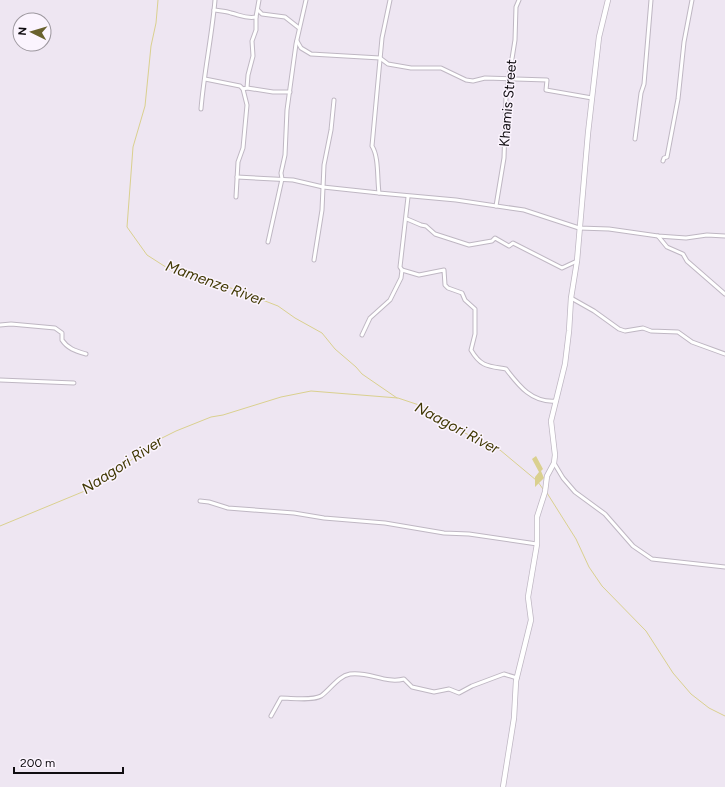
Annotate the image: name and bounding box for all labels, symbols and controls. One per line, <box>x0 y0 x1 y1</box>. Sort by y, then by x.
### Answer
north arrow <box>12 12 52 52</box>
text: N <box>16 26 29 36</box>
street label: Khamis Street <box>496 59 520 147</box>
water label: Mamenze River <box>163 257 268 310</box>
water label: Naagori River <box>412 398 503 458</box>
water label: Naagori River <box>78 432 167 498</box>
scale bar <box>14 749 123 775</box>
text: 200 m <box>20 756 55 770</box>

